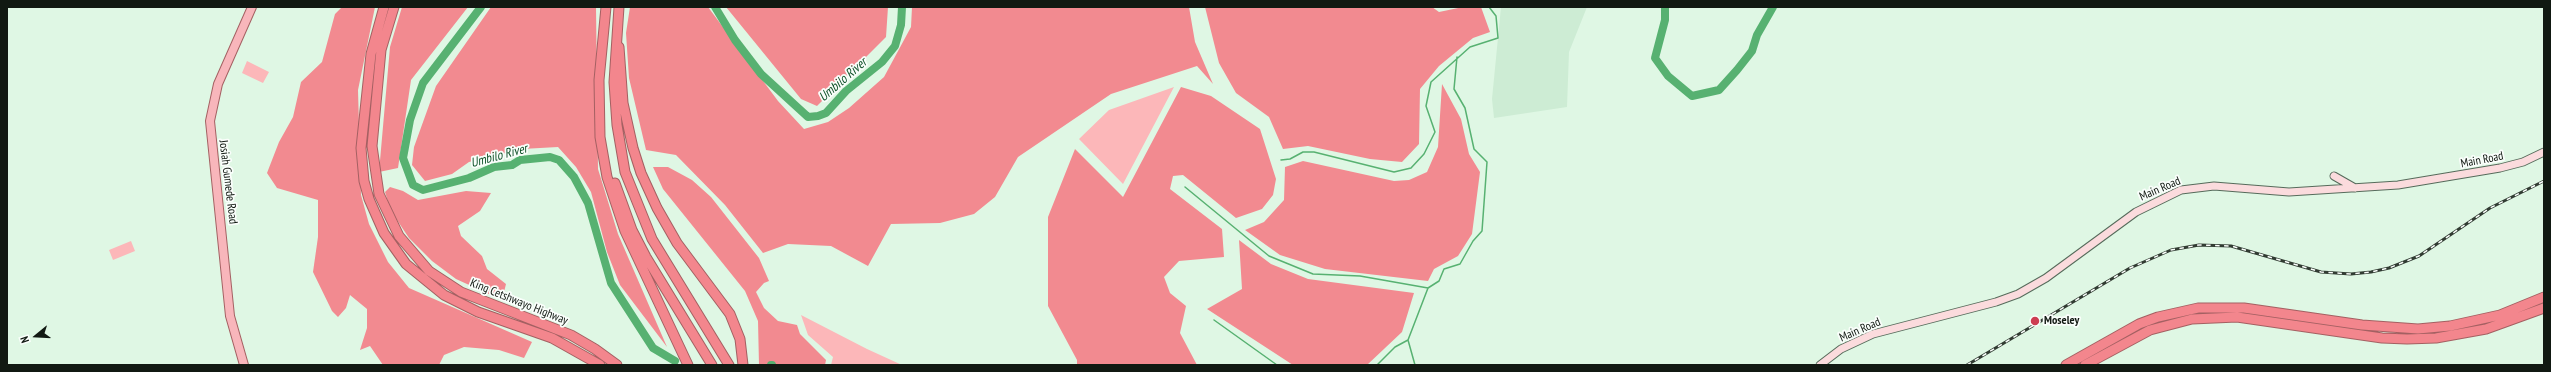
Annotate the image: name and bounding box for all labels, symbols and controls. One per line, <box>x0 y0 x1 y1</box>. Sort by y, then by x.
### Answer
water label: Umbilo River <box>816 55 870 105</box>
street label: Josiah Gumede Road <box>216 139 240 225</box>
water label: Umbilo River <box>469 141 529 171</box>
street label: Main Road <box>2459 149 2505 171</box>
street label: Main Road <box>2137 174 2183 204</box>
street label: King Cetshwayo Highway <box>468 276 570 328</box>
place label: Moseley <box>2044 314 2079 328</box>
street label: Main Road <box>1837 315 1883 345</box>
marker: Moseley <box>2029 315 2041 327</box>
north arrow <box>16 316 56 356</box>
text: N <box>17 335 32 345</box>

